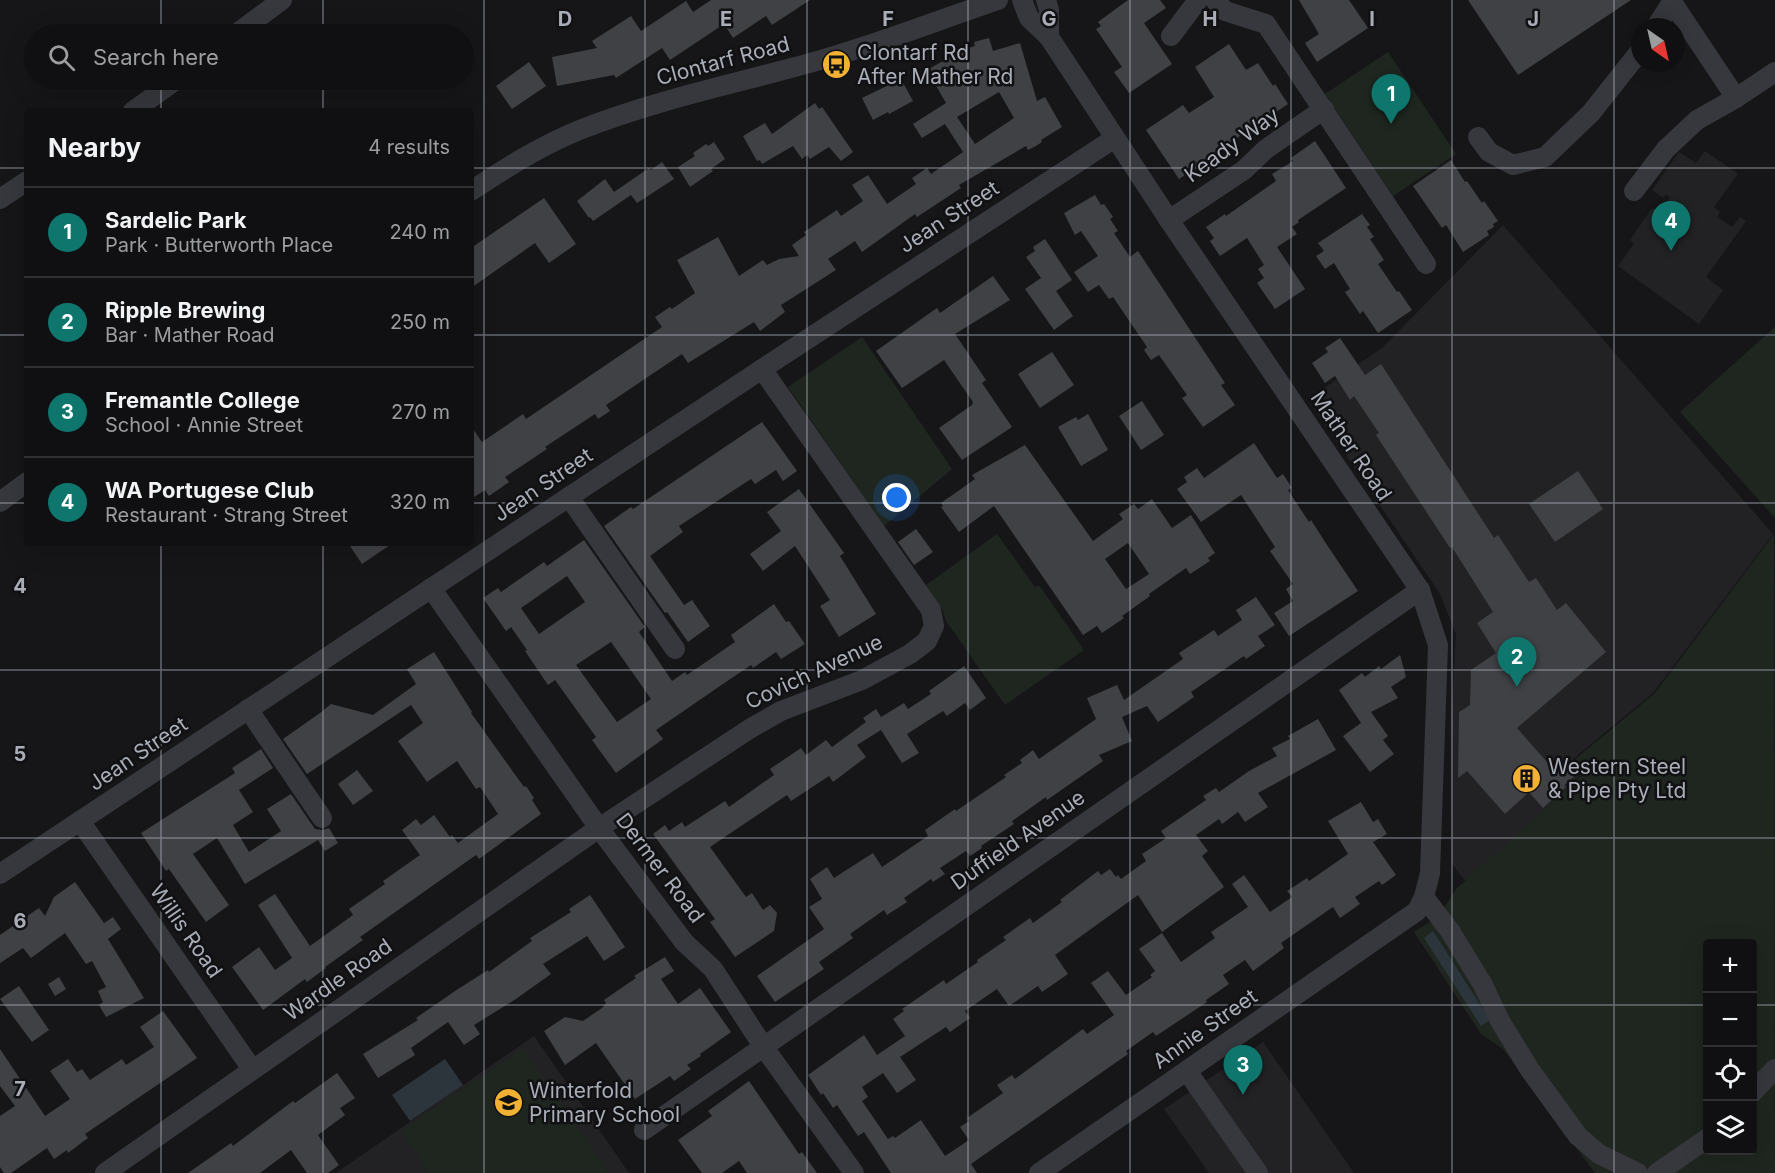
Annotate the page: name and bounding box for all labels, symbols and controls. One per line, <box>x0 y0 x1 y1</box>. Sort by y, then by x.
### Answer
text: D <box>558 7 572 31</box>
text: E <box>720 7 732 31</box>
text: F <box>882 7 894 31</box>
text: G <box>1041 7 1057 31</box>
text: H <box>1203 7 1217 31</box>
text: I <box>1369 7 1375 31</box>
text: J <box>1527 7 1539 31</box>
north arrow <box>1631 18 1685 72</box>
search box <box>24 24 474 90</box>
street label: Clontarf Road <box>654 31 792 90</box>
place label: Clontarf Rd After Mather Rd <box>857 40 1013 89</box>
icon: search <box>45 41 78 74</box>
text: Search here <box>93 44 219 70</box>
bus stop icon: Clontarf Rd After Mather Rd <box>820 49 852 81</box>
pin: 1 <box>1372 74 1410 124</box>
street label: Keady Way <box>1179 102 1284 187</box>
text: Nearby <box>48 132 141 163</box>
text: 4 results <box>368 135 450 159</box>
street label: Jean Street <box>894 175 1003 258</box>
pin: 4 <box>1652 202 1690 251</box>
text: Sardelic Park <box>105 207 246 233</box>
text: 1 <box>63 220 72 244</box>
text: 240 m <box>389 220 450 244</box>
text: Park · Butterworth Place <box>105 233 333 257</box>
text: Ripple Brewing <box>105 297 265 323</box>
text: 2 <box>61 310 74 334</box>
text: 250 m <box>390 310 450 334</box>
text: Bar · Mather Road <box>105 323 275 347</box>
street label: Mather Road <box>1306 386 1397 505</box>
text: Fremantle College <box>105 387 300 413</box>
text: 3 <box>61 400 74 424</box>
text: 270 m <box>391 400 450 424</box>
text: School · Annie Street <box>105 413 303 437</box>
street label: Jean Street <box>489 442 597 527</box>
text: WA Portugese Club <box>105 477 314 503</box>
your location <box>882 483 911 512</box>
text: 4 <box>61 490 74 514</box>
text: 320 m <box>390 490 450 514</box>
text: Restaurant · Strang Street <box>105 503 348 527</box>
text: 4 <box>13 574 27 598</box>
street label: Covich Avenue <box>741 629 886 714</box>
pin: 2 <box>1498 638 1537 687</box>
street label: Jean Street <box>84 711 192 796</box>
text: 5 <box>14 742 26 766</box>
place label: Western Steel & Pipe Pty Ltd <box>1548 754 1686 803</box>
building icon: Western Steel & Pipe Pty Ltd <box>1511 763 1543 795</box>
street label: Duffield Avenue <box>946 784 1089 895</box>
street label: Dermer Road <box>611 808 710 927</box>
street label: Willis Road <box>145 879 228 982</box>
text: 6 <box>14 909 27 933</box>
street label: Wardle Road <box>279 933 396 1026</box>
map controls <box>1703 939 1757 1155</box>
button: + <box>1703 939 1757 993</box>
street label: Annie Street <box>1148 983 1262 1074</box>
button: − <box>1703 993 1757 1047</box>
pin: 3 <box>1224 1046 1262 1095</box>
button: locate <box>1703 1047 1757 1101</box>
text: 7 <box>14 1077 26 1101</box>
place label: Winterfold Primary School <box>529 1078 680 1127</box>
school or university icon: Winterfold Primary School <box>492 1087 524 1119</box>
button: layers <box>1703 1101 1757 1155</box>

